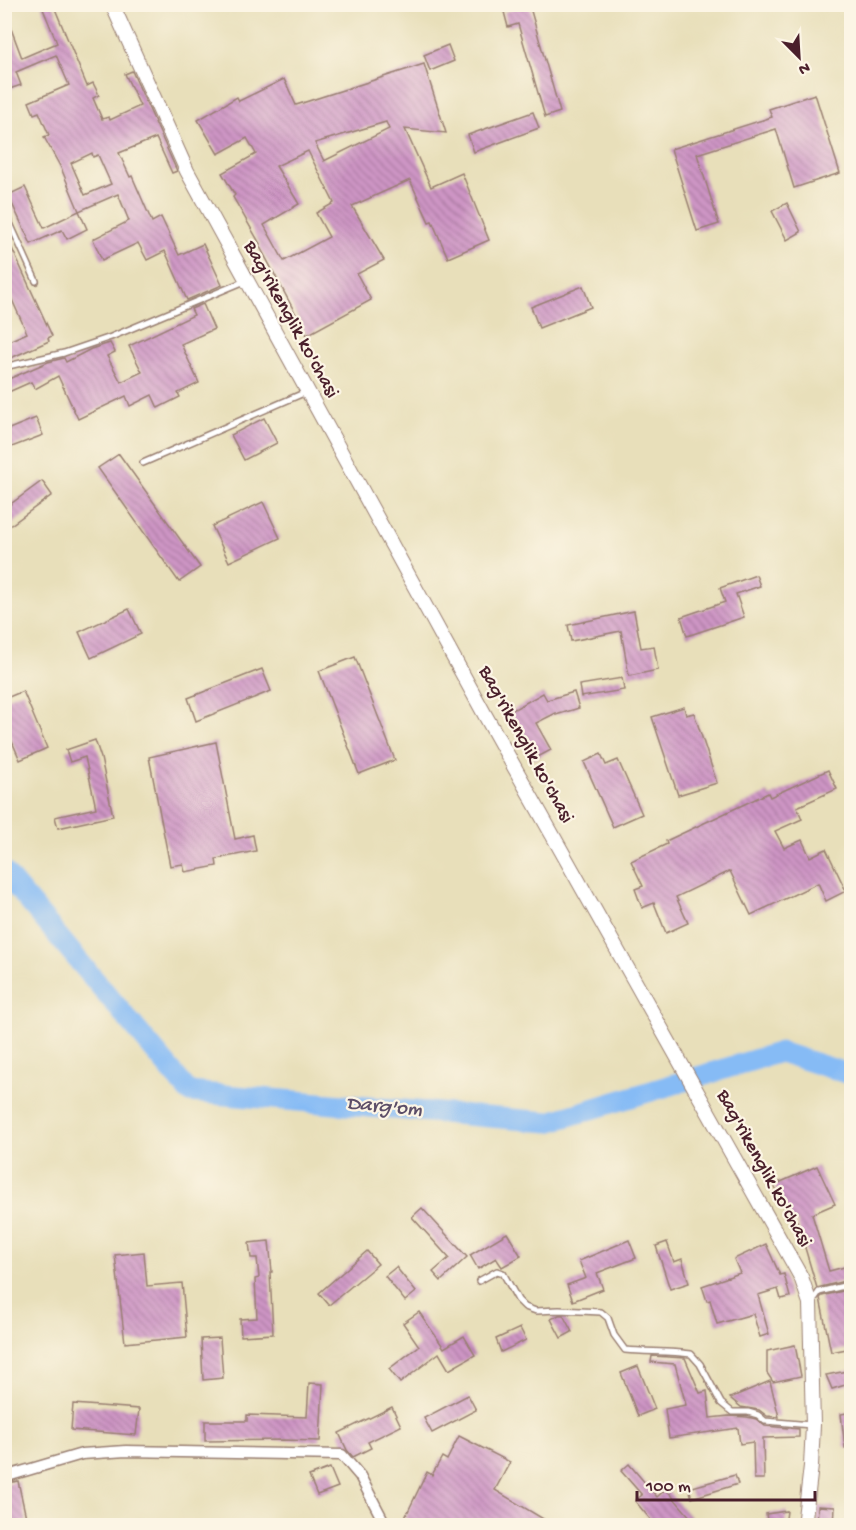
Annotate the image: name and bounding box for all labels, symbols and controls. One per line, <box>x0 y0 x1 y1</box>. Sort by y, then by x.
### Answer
north arrow <box>769 27 829 87</box>
text: N <box>795 57 812 79</box>
street label: Bag'rikenglik ko'chasi <box>237 236 343 403</box>
street label: Bag'rikenglik ko'chasi <box>472 661 578 828</box>
street label: Bag'rikenglik ko'chasi <box>710 1085 816 1252</box>
water label: Darg'om <box>345 1092 423 1124</box>
scale bar <box>637 1464 816 1502</box>
text: 100 m <box>645 1477 691 1498</box>

